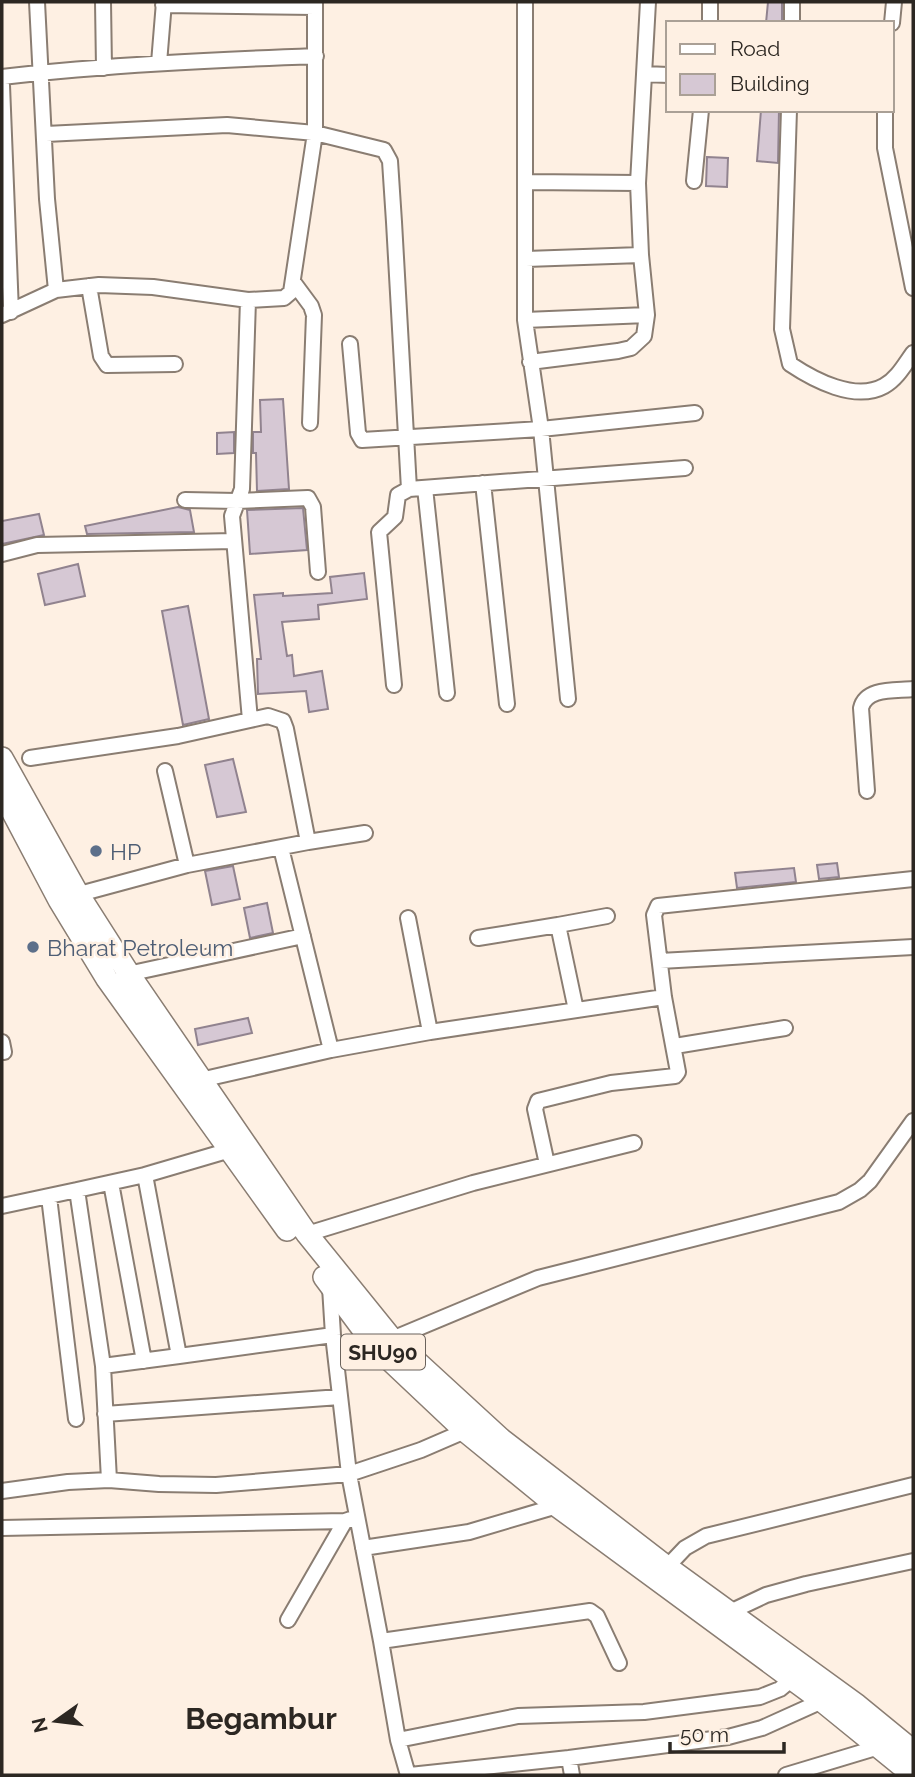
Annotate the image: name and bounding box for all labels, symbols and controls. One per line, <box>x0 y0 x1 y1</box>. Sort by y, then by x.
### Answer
legend <box>666 21 894 112</box>
text: Road <box>730 36 780 61</box>
text: Building <box>730 71 810 96</box>
place label: HP <box>110 838 141 865</box>
marker: HP <box>88 843 104 859</box>
place label: Bharat Petroleum <box>47 934 233 961</box>
marker: Bharat Petroleum <box>25 939 41 955</box>
road number: SHU90 <box>341 1334 425 1370</box>
north arrow <box>21 1686 91 1756</box>
district label: Begambur <box>185 1701 337 1736</box>
scale bar <box>670 1710 784 1754</box>
text: N <box>27 1715 52 1735</box>
text: 50 m <box>680 1722 729 1747</box>

